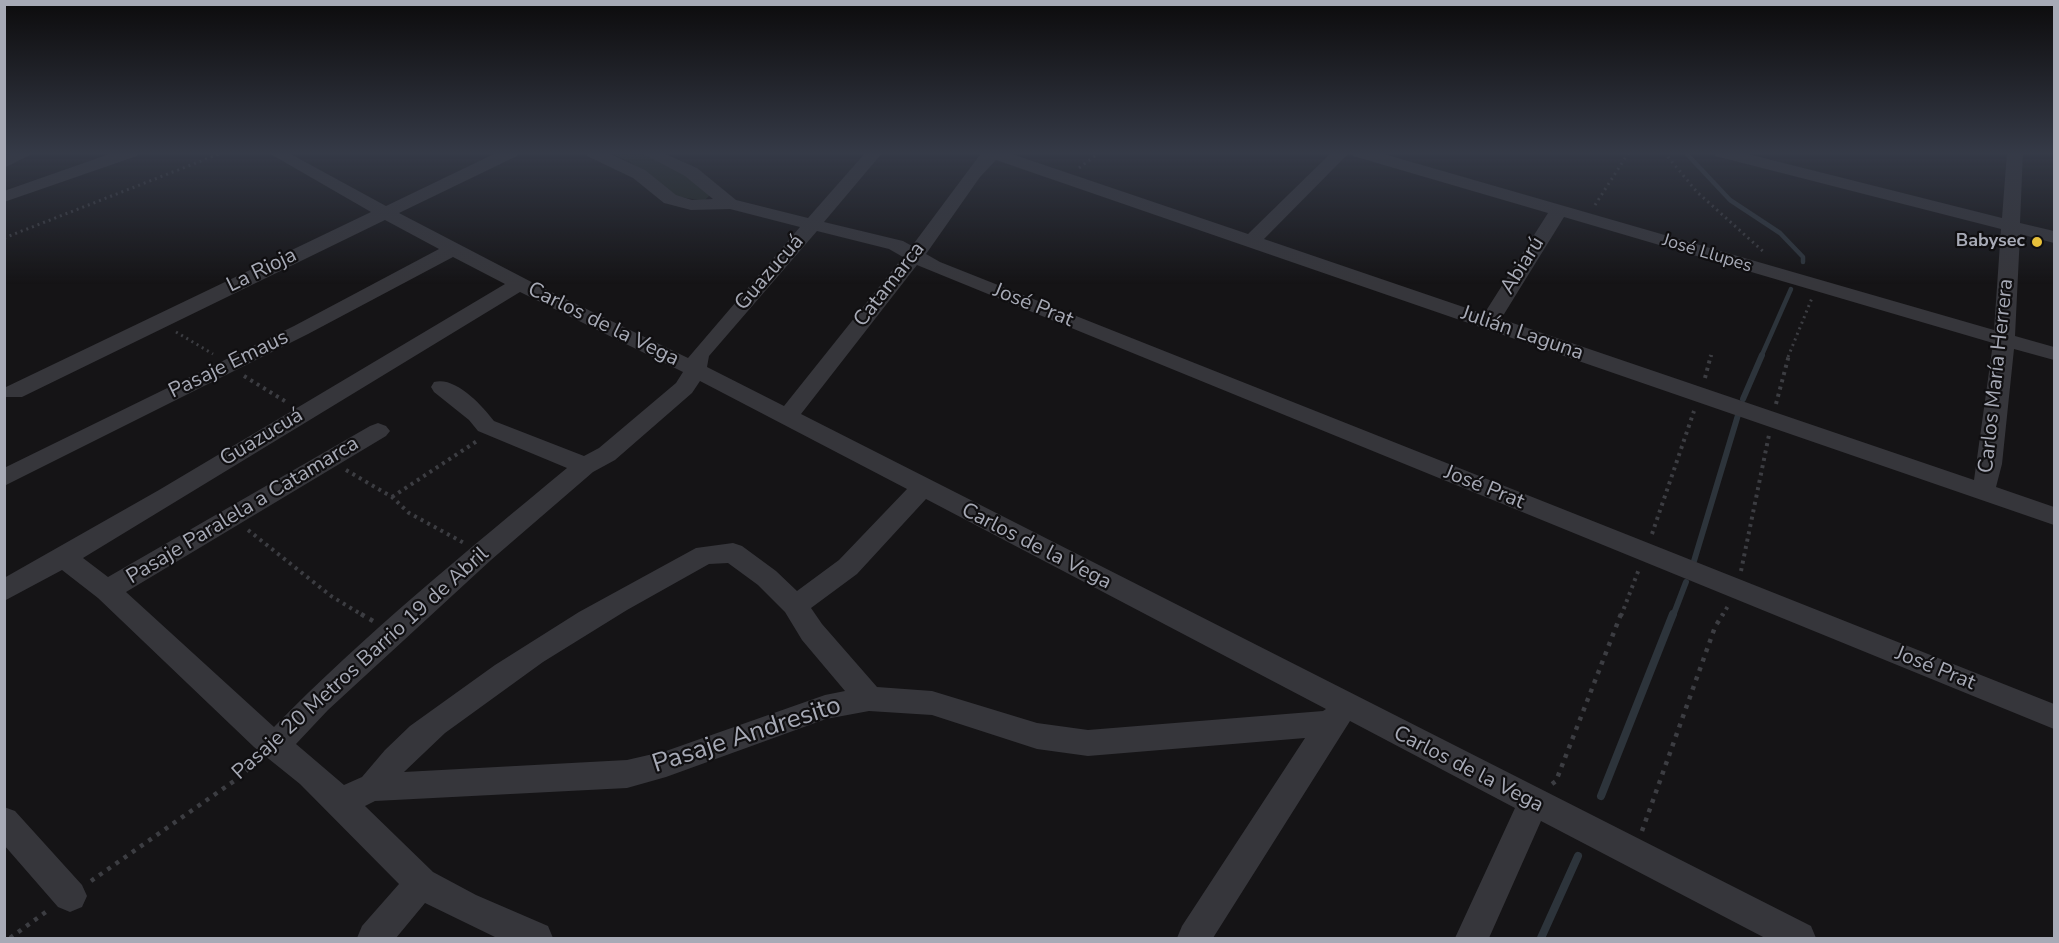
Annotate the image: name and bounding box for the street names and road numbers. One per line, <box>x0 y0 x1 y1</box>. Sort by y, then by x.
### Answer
street label: Guazucuá <box>730 230 810 316</box>
street label: José Llupes <box>1660 230 1754 278</box>
street label: Abiarú <box>1496 233 1550 299</box>
street label: Catamarca <box>849 238 931 332</box>
street label: La Rioja <box>223 243 301 299</box>
street label: Carlos de la Vega <box>523 277 683 373</box>
street label: Carlos María Herrera <box>1974 277 2020 475</box>
street label: José Prat <box>989 279 1077 333</box>
street label: Julián Laguna <box>1457 301 1587 367</box>
street label: Pasaje Emaus <box>165 325 293 405</box>
street label: Guazucuá <box>216 403 308 473</box>
street label: Pasaje Paralela a Catamarca <box>122 432 364 590</box>
street label: José Prat <box>1440 461 1528 515</box>
street label: Carlos de la Vega <box>957 498 1115 596</box>
street label: Pasaje 20 Metros Barrio 19 de Abril <box>228 542 494 786</box>
street label: José Prat <box>1891 642 1979 696</box>
street label: Pasaje Andresito <box>649 691 845 781</box>
street label: Carlos de la Vega <box>1389 721 1547 819</box>

